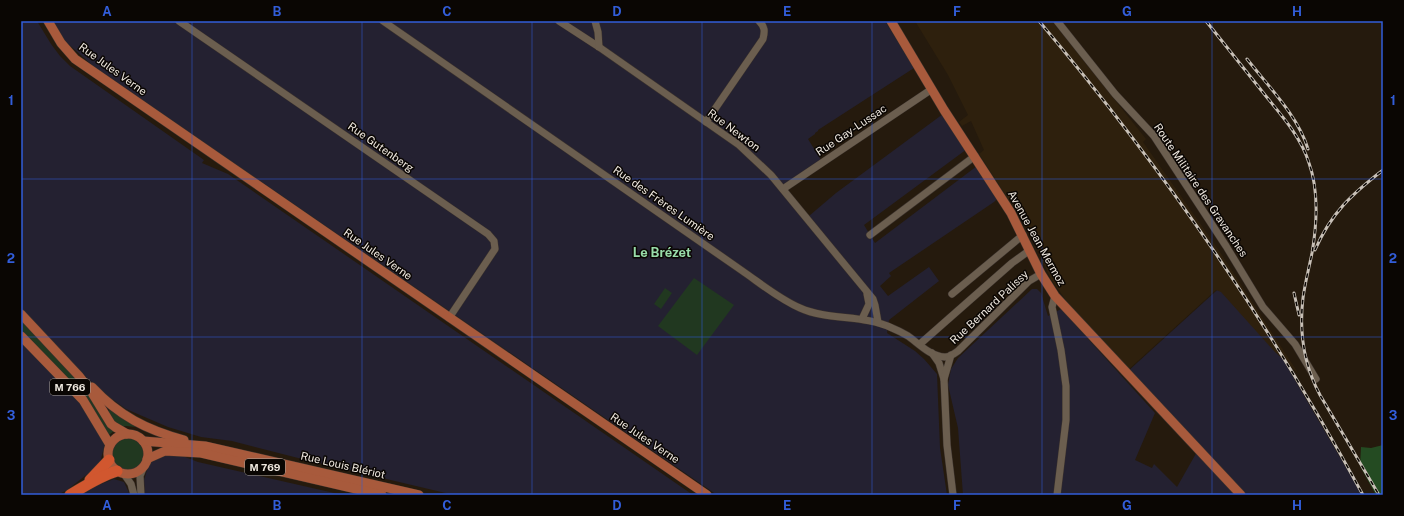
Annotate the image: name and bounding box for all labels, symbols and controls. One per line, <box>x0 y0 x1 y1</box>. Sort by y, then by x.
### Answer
text: A <box>102 4 112 19</box>
text: B <box>273 4 282 19</box>
text: C <box>442 4 452 19</box>
text: D <box>612 4 622 19</box>
text: E <box>783 4 791 19</box>
text: F <box>953 4 961 19</box>
text: G <box>1122 4 1132 19</box>
text: H <box>1292 4 1302 19</box>
street label: Rue Jules Verne <box>77 40 149 98</box>
text: 1 <box>8 93 14 108</box>
text: 1 <box>1390 93 1396 108</box>
street label: Rue Gay-Lussac <box>813 102 889 158</box>
street label: Rue Newton <box>706 106 762 154</box>
street label: Rue Gutenberg <box>346 120 416 174</box>
street label: Route Militaire des Gravanches <box>1152 121 1250 259</box>
street label: Rue des Frères Lumière <box>611 163 717 243</box>
street label: Avenue Jean Mermoz <box>1006 188 1068 288</box>
street label: Rue Jules Verne <box>342 226 414 282</box>
district label: Le Brézet <box>633 245 691 260</box>
text: 2 <box>7 251 15 266</box>
text: 2 <box>1389 251 1397 266</box>
street label: Rue Bernard Palissy <box>947 268 1031 346</box>
road number: M 766 <box>50 379 90 395</box>
text: 3 <box>7 408 16 423</box>
text: 3 <box>1389 408 1398 423</box>
street label: Rue Jules Verne <box>608 411 682 465</box>
street label: Rue Louis Blériot <box>300 449 386 481</box>
road number: M 769 <box>245 459 285 475</box>
text: A <box>102 498 112 513</box>
text: B <box>273 498 282 513</box>
text: C <box>442 498 452 513</box>
text: D <box>612 498 622 513</box>
text: E <box>783 498 791 513</box>
text: F <box>953 498 961 513</box>
text: G <box>1122 498 1132 513</box>
text: H <box>1292 498 1302 513</box>

